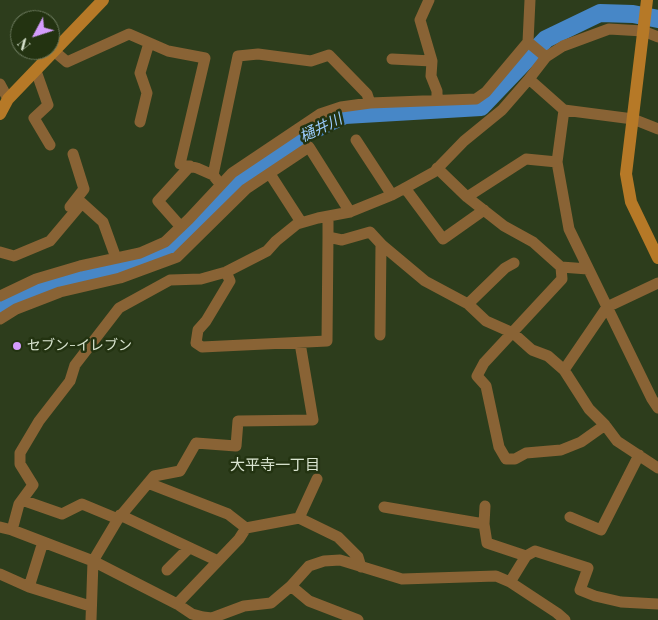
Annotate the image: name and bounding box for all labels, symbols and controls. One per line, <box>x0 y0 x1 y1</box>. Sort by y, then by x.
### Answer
north arrow <box>10 10 60 60</box>
text: N <box>13 34 34 54</box>
water label: 樋井川 <box>297 110 345 146</box>
place label: セブン-イレブン <box>27 338 132 354</box>
marker: セブン-イレブン <box>11 340 23 352</box>
district label: 大平寺一丁目 <box>230 456 320 474</box>

